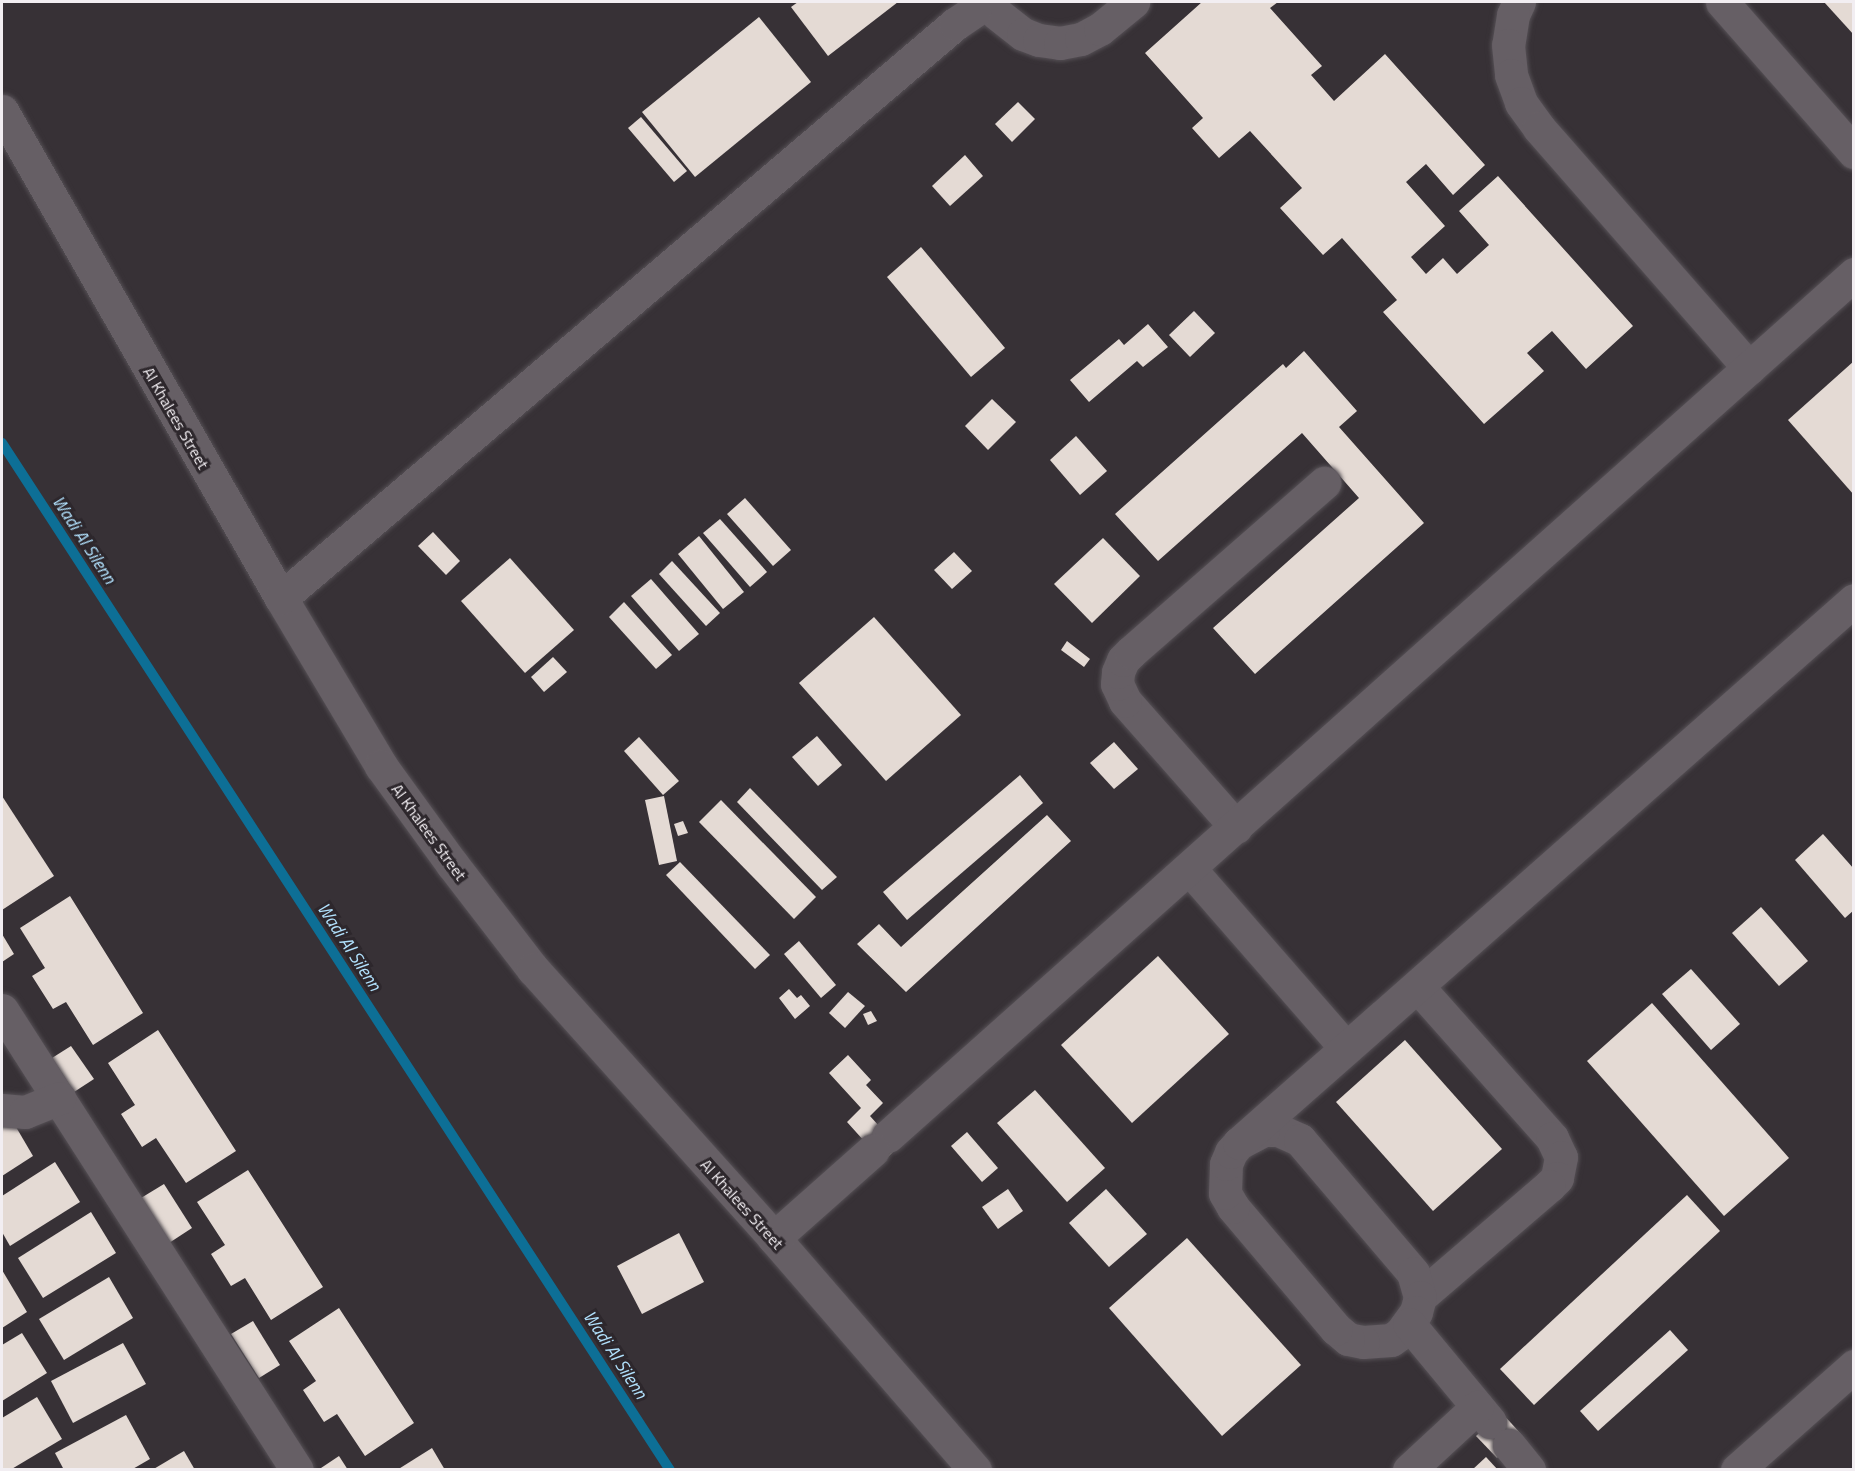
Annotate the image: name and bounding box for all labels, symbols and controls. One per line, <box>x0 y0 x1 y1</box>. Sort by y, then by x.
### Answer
street label: Al Khalees Street <box>139 364 213 472</box>
water label: Wadi Al Silenn <box>47 492 121 588</box>
street label: Al Khalees Street <box>388 780 470 884</box>
water label: Wadi Al Silenn <box>312 899 386 995</box>
street label: Al Khalees Street <box>697 1155 787 1253</box>
water label: Wadi Al Silenn <box>578 1307 652 1403</box>

